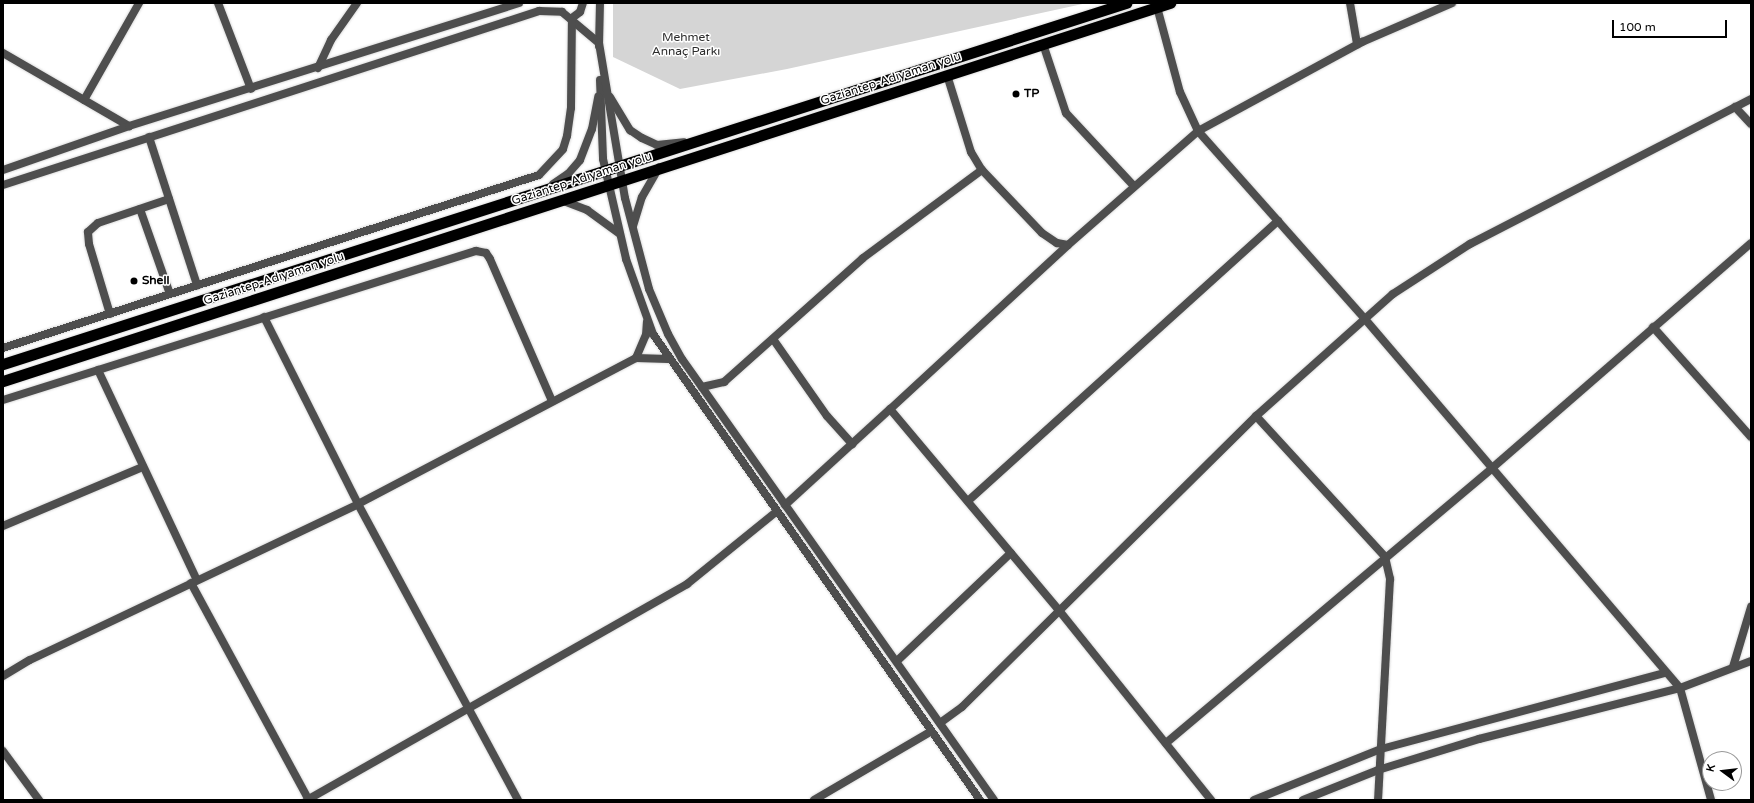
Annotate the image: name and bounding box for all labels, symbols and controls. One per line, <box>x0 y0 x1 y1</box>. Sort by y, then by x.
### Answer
scale bar <box>1614 12 1729 38</box>
text: 100 m <box>1619 20 1656 34</box>
park label: Mehmet Annaç Parkı <box>652 31 720 59</box>
street label: Gaziantep-Adıyaman yolu <box>819 49 963 109</box>
place label: TP <box>1024 87 1039 101</box>
marker: TP <box>1011 89 1021 99</box>
street label: Gaziantep-Adıyaman yolu <box>510 149 654 209</box>
street label: Gaziantep-Adıyaman yolu <box>202 249 346 309</box>
place label: Shell <box>142 274 169 288</box>
marker: Shell <box>129 276 139 286</box>
north arrow <box>1702 751 1742 791</box>
text: K <box>1704 763 1718 773</box>

